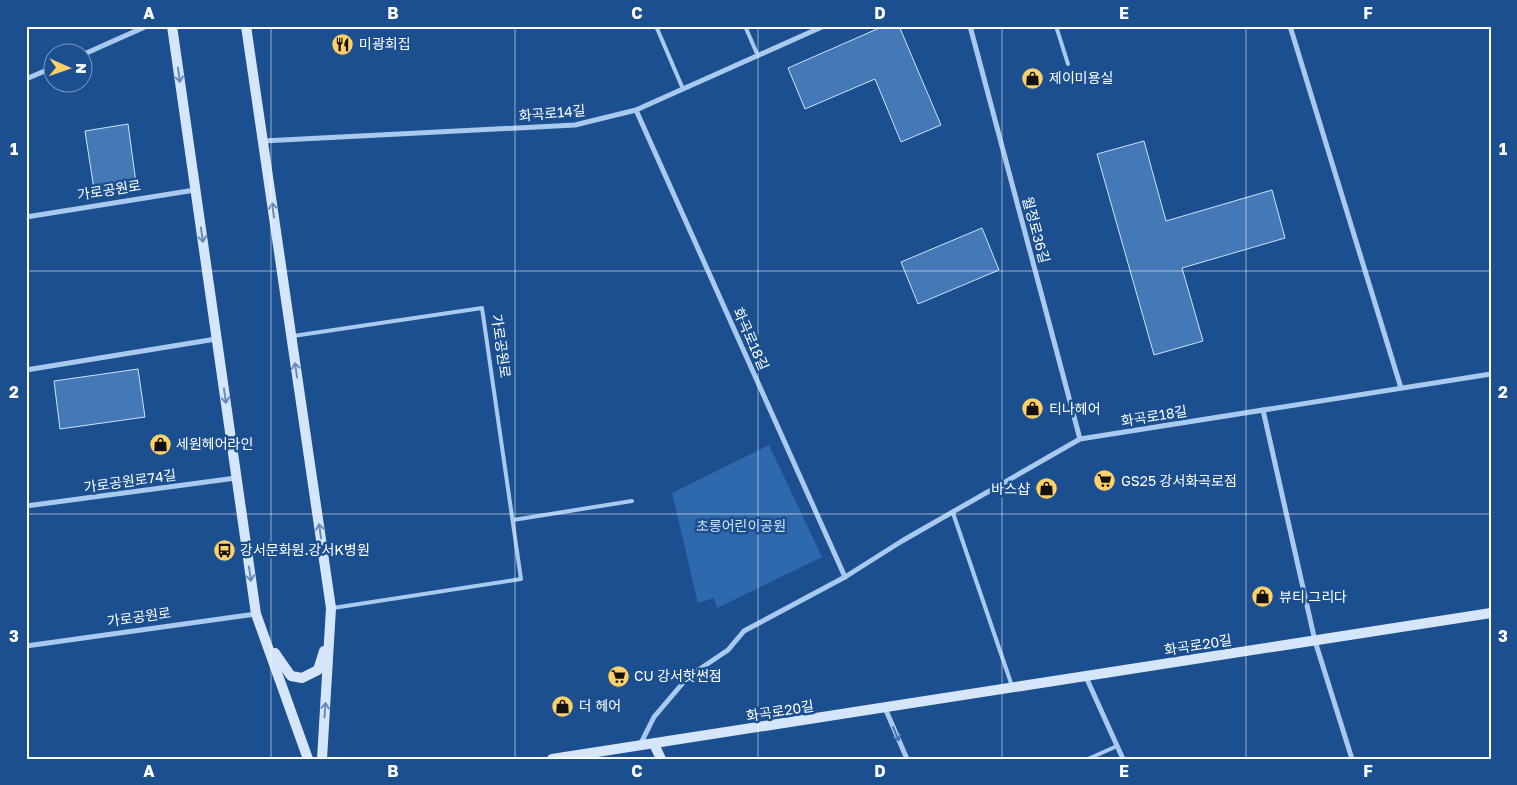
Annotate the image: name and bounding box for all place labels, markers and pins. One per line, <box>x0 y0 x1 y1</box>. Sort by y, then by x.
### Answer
restaurant icon: 미광회집 <box>331 32 355 56</box>
place label: 미광회집 <box>359 35 411 52</box>
shop icon: 제이미용실 <box>1021 66 1045 90</box>
place label: 제이미용실 <box>1049 69 1113 86</box>
shop icon: 티나헤어 <box>1021 397 1045 421</box>
place label: 티나헤어 <box>1049 400 1101 417</box>
shop icon: 세원헤어라인 <box>148 432 172 456</box>
place label: 세원헤어라인 <box>176 435 253 452</box>
supermarket icon: GS25 강서화곡로점 <box>1093 469 1117 493</box>
place label: GS25 강서화곡로점 <box>1121 472 1237 489</box>
shop icon: 바스샵 <box>1034 477 1058 501</box>
place label: 바스샵 <box>991 480 1030 497</box>
bus stop icon: 강서문화원.강서K병원 <box>212 538 236 562</box>
place label: 강서문화원.강서K병원 <box>240 541 370 558</box>
shop icon: 뷰티 그리다 <box>1251 585 1275 609</box>
place label: 뷰티 그리다 <box>1279 588 1347 605</box>
supermarket icon: CU 강서핫썬점 <box>606 664 630 688</box>
place label: CU 강서핫썬점 <box>634 667 722 684</box>
shop icon: 더 헤어 <box>551 694 575 718</box>
place label: 더 헤어 <box>579 697 621 714</box>

